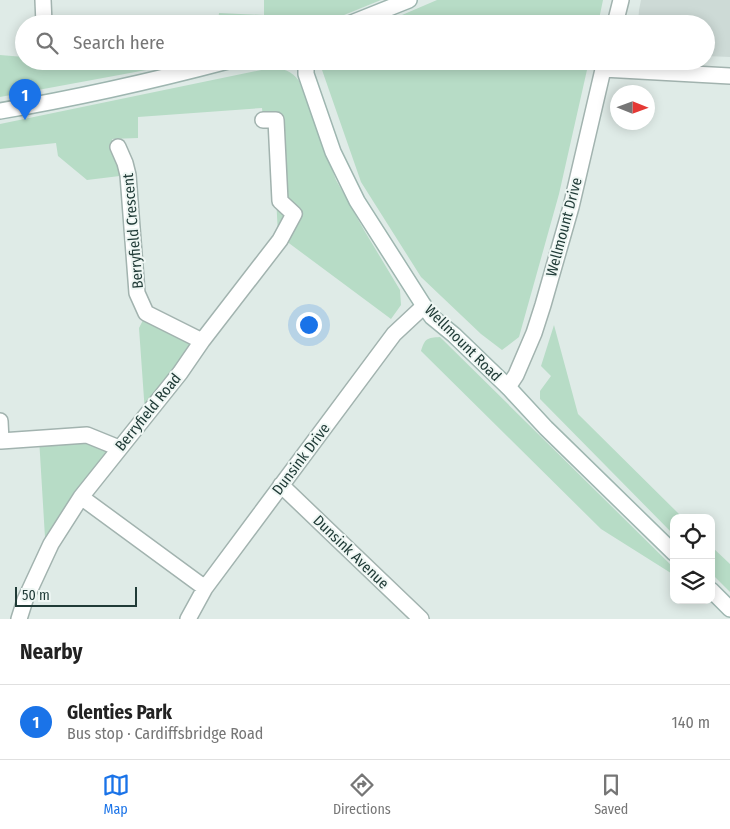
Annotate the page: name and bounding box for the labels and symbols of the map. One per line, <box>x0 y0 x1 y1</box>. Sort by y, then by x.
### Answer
pin: 1 <box>9 79 41 120</box>
north arrow <box>610 85 655 130</box>
street label: Berryfield Crescent <box>119 172 147 290</box>
street label: Wellmount Drive <box>542 176 586 278</box>
street label: Wellmount Road <box>421 301 505 385</box>
your location <box>296 312 322 338</box>
street label: Berryfield Road <box>111 370 185 454</box>
street label: Dunsink Drive <box>268 420 334 498</box>
street label: Dunsink Avenue <box>309 511 393 593</box>
scale bar <box>15 584 138 607</box>

